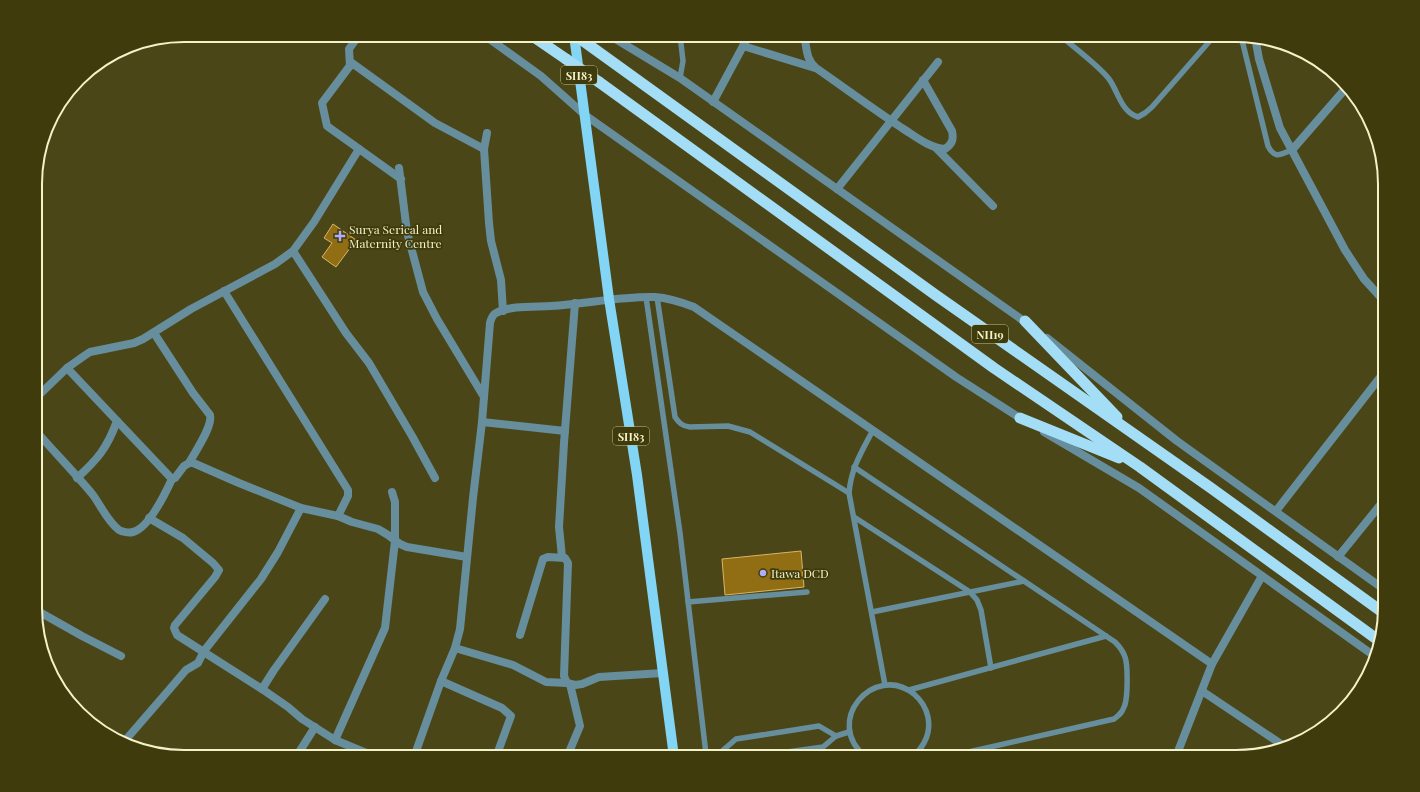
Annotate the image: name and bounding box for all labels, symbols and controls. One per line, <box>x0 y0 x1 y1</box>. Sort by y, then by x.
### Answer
road number: SH83 <box>561 66 597 84</box>
place label: Surya Serical and Maternity Centre <box>349 221 442 251</box>
marker: Surya Serical and Maternity Centre <box>334 230 346 242</box>
road number: NH19 <box>972 325 1008 343</box>
road number: SH83 <box>613 427 649 445</box>
place label: Itawa DCD <box>771 565 829 581</box>
marker: Itawa DCD <box>758 568 768 578</box>

